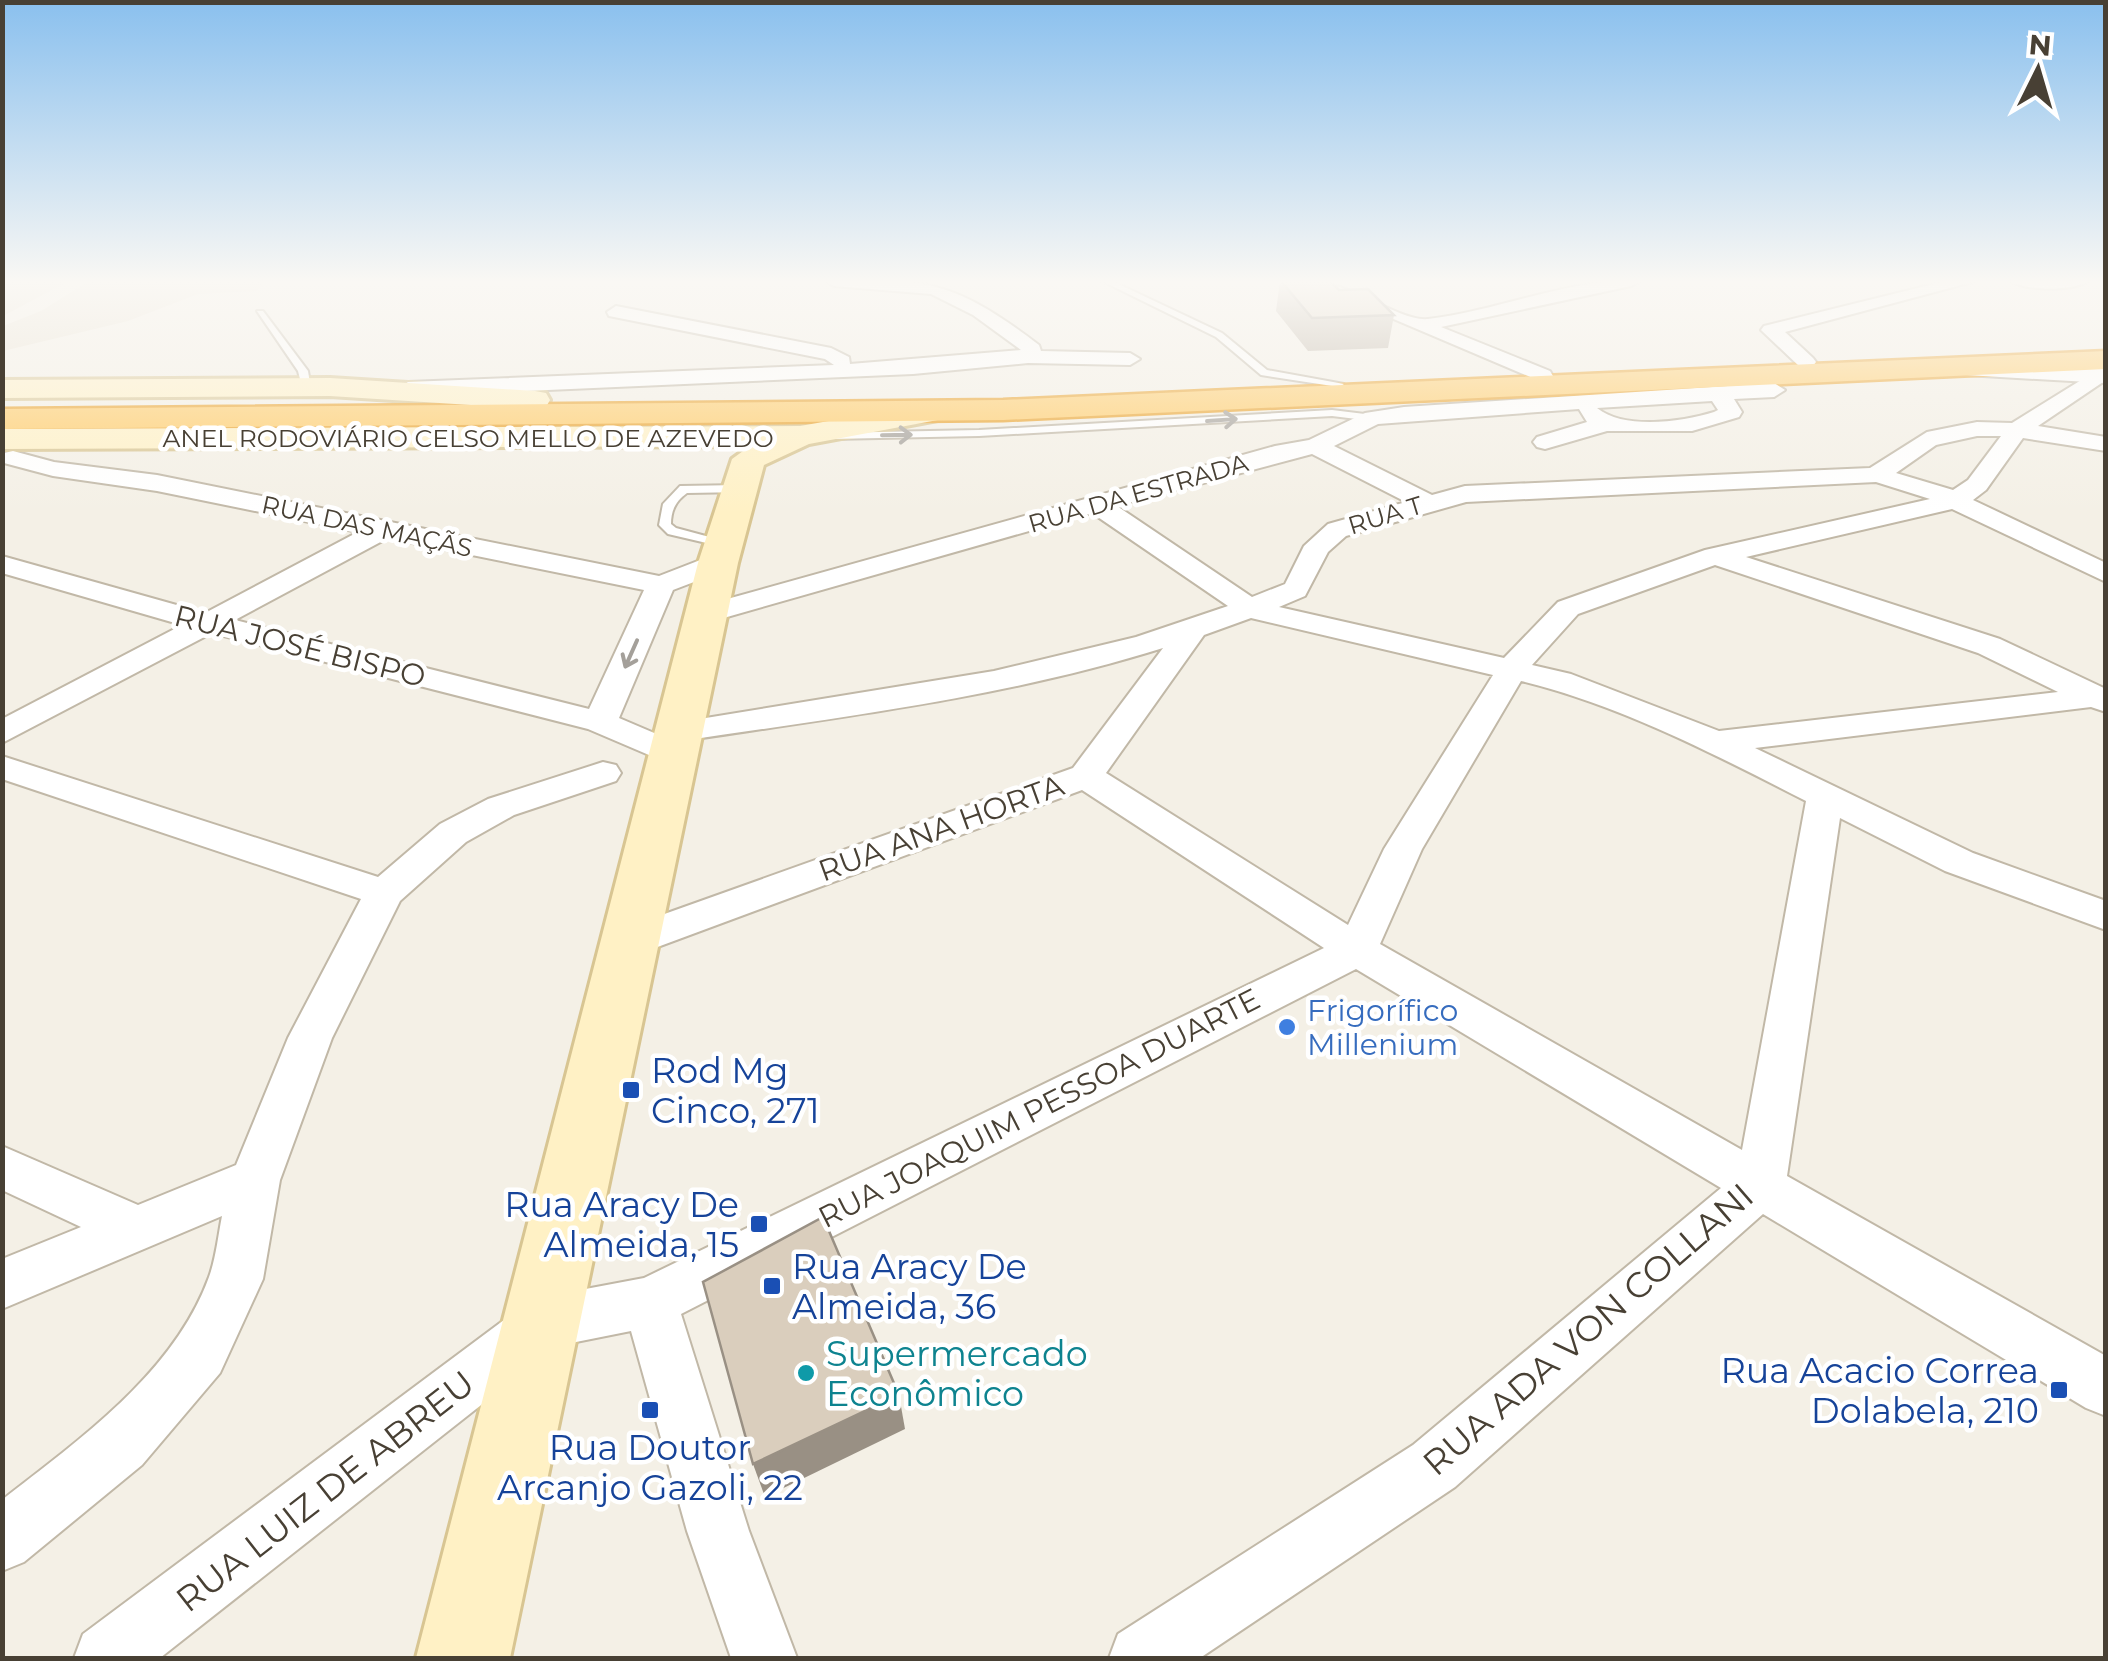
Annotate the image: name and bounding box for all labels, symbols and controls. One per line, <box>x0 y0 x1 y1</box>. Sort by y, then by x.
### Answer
north arrow <box>1988 20 2088 120</box>
text: N <box>2027 27 2053 63</box>
one-way arrow <box>1206 410 1238 429</box>
street label: ANEL RODOVIÁRIO CELSO MELLO DE AZEVEDO <box>162 423 774 453</box>
one-way arrow <box>881 425 913 444</box>
street label: RUA DA ESTRADA <box>1025 447 1251 539</box>
street label: RUA DAS MAÇÃS <box>259 489 475 563</box>
street label: RUA T <box>1344 489 1427 541</box>
street label: RUA JOSÉ BISPO <box>170 597 430 695</box>
one-way arrow <box>620 638 639 668</box>
street label: RUA ANA HORTA <box>813 766 1069 890</box>
street label: RUA JOAQUIM PESSOA DUARTE <box>812 980 1266 1236</box>
place label: Frigorífico Millenium <box>1307 992 1458 1063</box>
marker: Frigorífico Millenium <box>1276 1016 1298 1038</box>
place label: Rod Mg Cinco, 271 <box>651 1049 820 1132</box>
marker: Rod Mg Cinco, 271 <box>620 1079 642 1101</box>
street label: RUA ADA VON COLLANI <box>1414 1174 1762 1484</box>
place label: Rua Aracy De Almeida, 15 <box>504 1183 739 1266</box>
marker: Rua Aracy De Almeida, 15 <box>748 1213 770 1235</box>
place label: Rua Aracy De Almeida, 36 <box>792 1245 1027 1328</box>
marker: Rua Aracy De Almeida, 36 <box>761 1275 783 1297</box>
place label: Supermercado Econômico <box>826 1332 1088 1415</box>
place label: Rua Acacio Correa Dolabela, 210 <box>1721 1349 2039 1432</box>
street label: RUA LUIZ DE ABREU <box>167 1361 483 1621</box>
marker: Supermercado Econômico <box>795 1362 817 1384</box>
marker: Rua Acacio Correa Dolabela, 210 <box>2048 1379 2070 1401</box>
marker: Rua Doutor Arcanjo Gazoli, 22 <box>639 1399 661 1421</box>
place label: Rua Doutor Arcanjo Gazoli, 22 <box>497 1426 803 1509</box>

